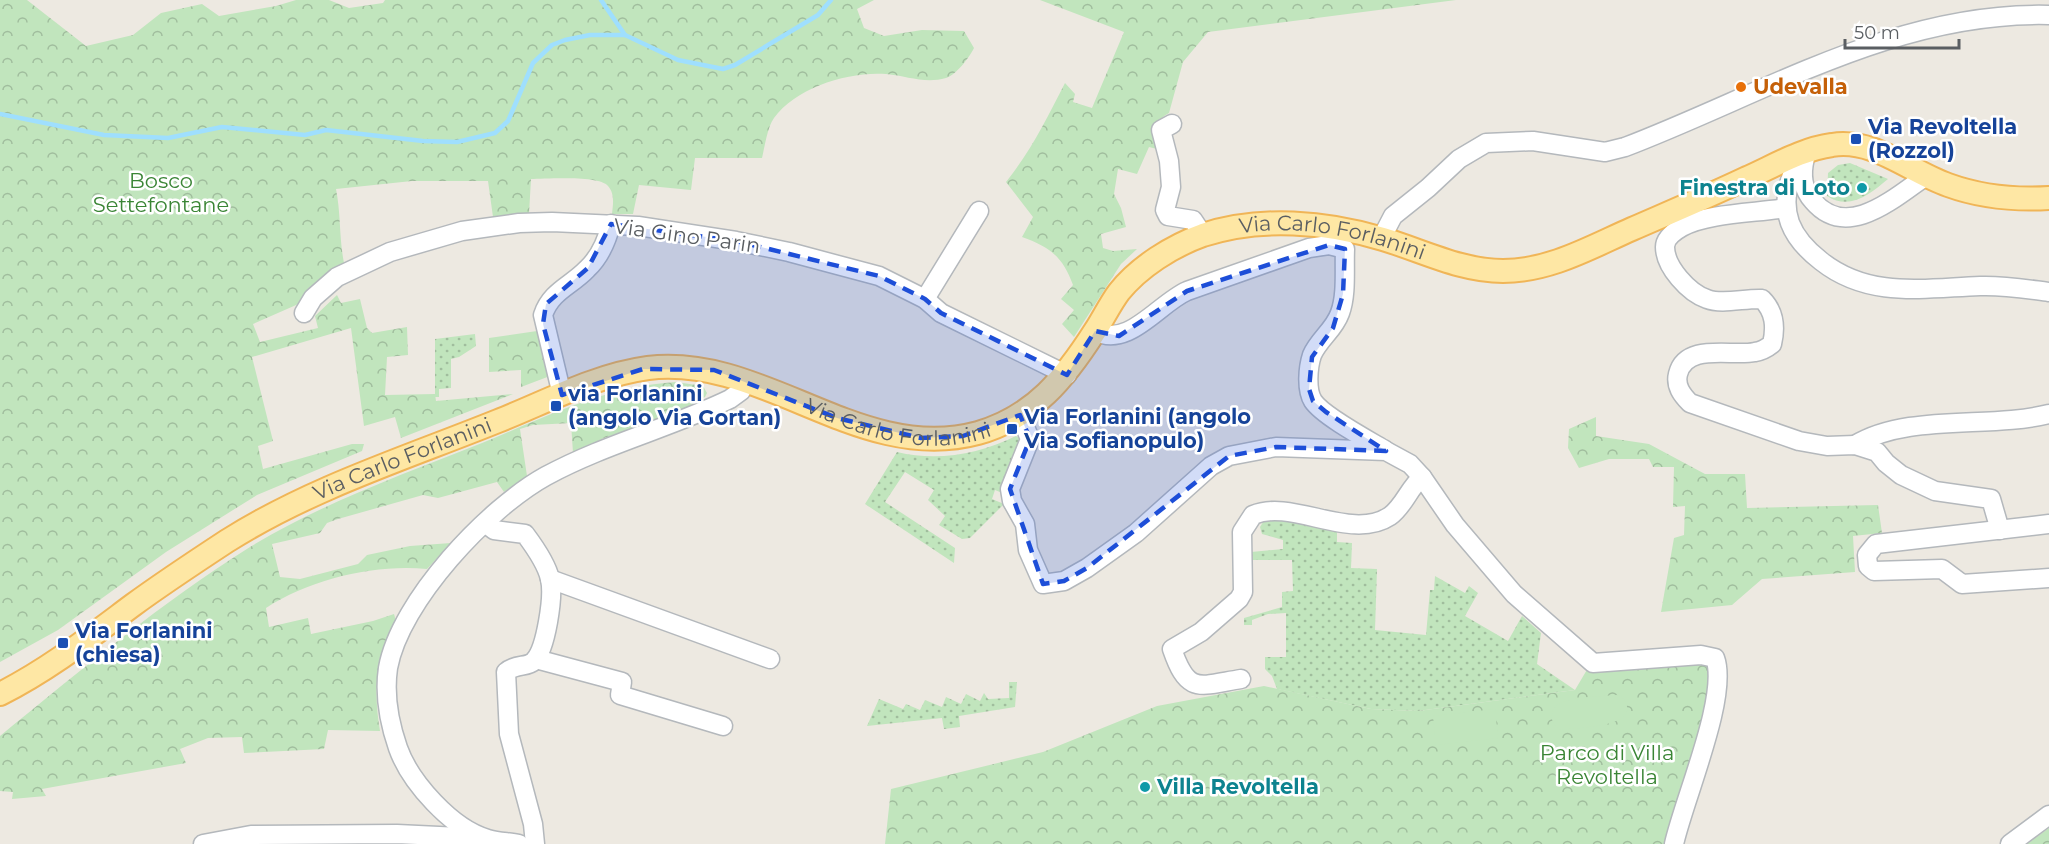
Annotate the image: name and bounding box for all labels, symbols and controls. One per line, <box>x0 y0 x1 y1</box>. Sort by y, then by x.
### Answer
scale bar <box>1845 12 1959 50</box>
text: 50 m <box>1854 22 1900 44</box>
place label: Udevalla <box>1753 74 1848 99</box>
marker: Udevalla <box>1734 80 1748 94</box>
place label: Via Revoltella (Rozzol) <box>1867 114 2017 163</box>
marker: Via Revoltella (Rozzol) <box>1849 132 1863 146</box>
park label: Bosco Settefontane <box>93 168 229 217</box>
place label: Finestra di Loto <box>1679 175 1850 200</box>
marker: Finestra di Loto <box>1855 181 1869 195</box>
street label: Via Carlo Forlanini <box>1238 210 1429 265</box>
street label: Via Gino Parin <box>612 213 762 258</box>
place label: via Forlanini (angolo Via Gortan) <box>567 381 781 430</box>
street label: Via Carlo Forlanini <box>802 393 994 451</box>
marker: via Forlanini (angolo Via Gortan) <box>549 399 563 413</box>
place label: Via Forlanini (angolo Via Sofianopulo) <box>1023 404 1251 453</box>
street label: Via Carlo Forlanini <box>309 412 495 505</box>
marker: Via Forlanini (angolo Via Sofianopulo) <box>1005 422 1019 436</box>
place label: Via Forlanini (chiesa) <box>74 618 213 667</box>
marker: Via Forlanini (chiesa) <box>56 636 70 650</box>
park label: Parco di Villa Revoltella <box>1540 740 1674 789</box>
place label: Villa Revoltella <box>1156 774 1319 799</box>
marker: Villa Revoltella <box>1138 780 1152 794</box>

